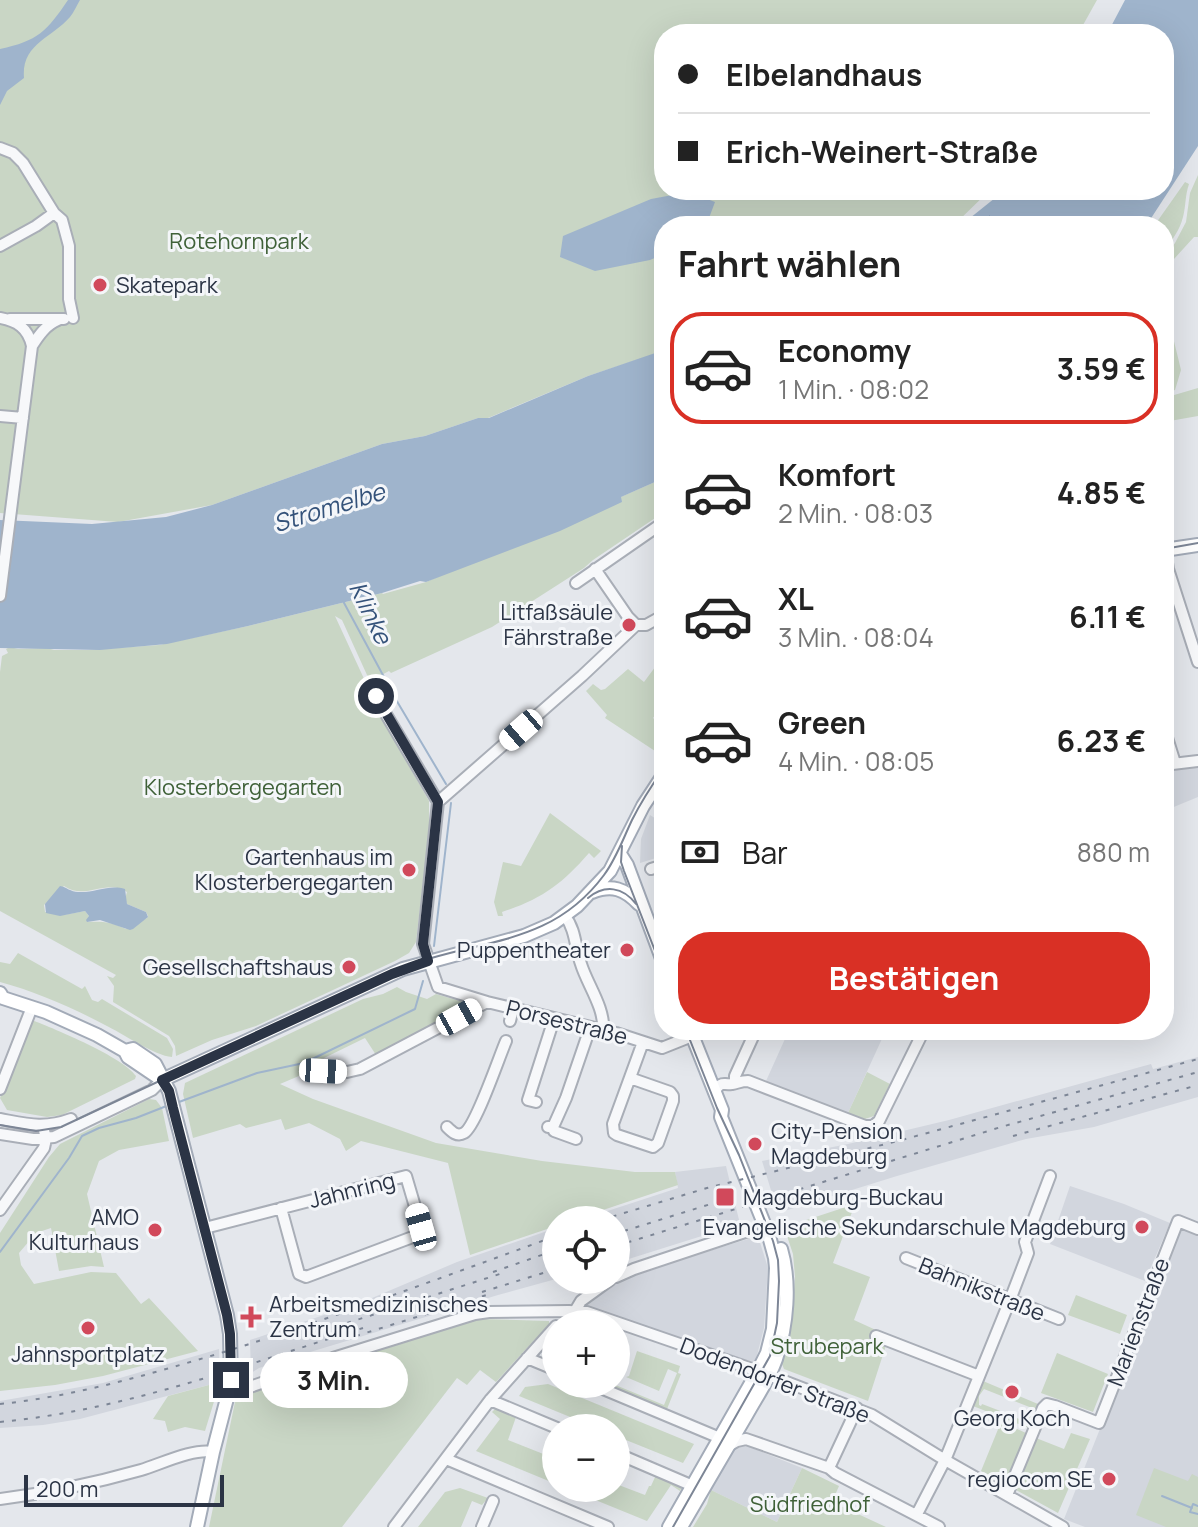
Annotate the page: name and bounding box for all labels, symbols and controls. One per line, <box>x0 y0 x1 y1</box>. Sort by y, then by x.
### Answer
text: Elbelandhaus <box>726 54 922 95</box>
text: Erich-Weinert-Straße <box>726 131 1038 172</box>
park label: Rotehornpark <box>169 226 310 256</box>
text: Fahrt wählen <box>678 239 901 288</box>
place label: Skatepark <box>116 270 219 300</box>
marker: Skatepark <box>91 276 109 294</box>
text: Economy <box>778 330 911 371</box>
icon: car <box>682 332 754 404</box>
text: 3.59 € <box>1057 348 1146 389</box>
text: 1 Min. · 08:02 <box>778 371 929 407</box>
text: Komfort <box>778 454 896 495</box>
icon: car <box>682 456 754 528</box>
text: 4.85 € <box>1057 472 1146 513</box>
water label: Stromelbe <box>269 473 390 539</box>
text: 2 Min. · 08:03 <box>778 495 933 531</box>
water label: Klinke <box>342 576 401 651</box>
text: XL <box>778 578 814 619</box>
icon: car <box>682 580 754 652</box>
text: 6.11 € <box>1069 596 1146 637</box>
place label: Litfaßsäule Fährstraße <box>500 597 613 652</box>
marker: Litfaßsäule Fährstraße <box>620 616 638 634</box>
text: 3 Min. · 08:04 <box>778 619 934 655</box>
route start <box>358 678 394 714</box>
text: Green <box>778 702 866 743</box>
icon: car <box>682 704 754 776</box>
car <box>495 705 547 755</box>
text: 6.23 € <box>1056 720 1146 761</box>
text: 4 Min. · 08:05 <box>778 743 934 779</box>
park label: Klosterbergegarten <box>144 772 342 802</box>
icon: cash <box>678 830 722 874</box>
text: Bar <box>742 832 788 873</box>
text: 880 m <box>1077 834 1150 870</box>
place label: Gartenhaus im Klosterbergegarten <box>195 842 393 897</box>
marker: Gartenhaus im Klosterbergegarten <box>400 861 418 879</box>
button: Bestätigen <box>678 932 1150 1024</box>
place label: Puppentheater <box>457 935 611 965</box>
marker: Puppentheater <box>618 941 636 959</box>
place label: Gesellschaftshaus <box>143 952 333 982</box>
marker: Gesellschaftshaus <box>340 958 358 976</box>
street label: Porsestraße <box>503 992 631 1052</box>
car <box>432 995 486 1039</box>
car <box>298 1058 348 1084</box>
place label: City-Pension Magdeburg <box>771 1116 903 1171</box>
marker: City-Pension Magdeburg <box>746 1135 764 1153</box>
street label: Jahnring <box>306 1165 398 1215</box>
place label: Magdeburg-Buckau <box>743 1182 943 1212</box>
marker: Magdeburg-Buckau <box>714 1186 736 1208</box>
car <box>403 1201 439 1253</box>
place label: AMO Kulturhaus <box>29 1202 139 1257</box>
map controls <box>542 1206 630 1502</box>
button: locate <box>542 1206 630 1294</box>
place label: Evangelische Sekundarschule Magdeburg <box>703 1212 1126 1242</box>
marker: Evangelische Sekundarschule Magdeburg <box>1133 1218 1151 1236</box>
marker: AMO Kulturhaus <box>146 1221 164 1239</box>
street label: Bahnikstraße <box>914 1250 1050 1328</box>
street label: Marienstraße <box>1100 1253 1176 1391</box>
place label: Arbeitsmedizinisches Zentrum <box>269 1289 488 1344</box>
marker: Arbeitsmedizinisches Zentrum <box>240 1306 262 1328</box>
button: + <box>542 1310 630 1398</box>
marker: Jahnsportplatz <box>79 1319 97 1337</box>
street label: Dodendorfer Straße <box>676 1330 874 1430</box>
park label: Strubepark <box>770 1331 885 1361</box>
place label: Jahnsportplatz <box>11 1339 165 1369</box>
callout: 3 Min. <box>259 1352 407 1408</box>
route end <box>213 1362 249 1398</box>
text: 3 Min. <box>297 1362 371 1398</box>
marker: Georg Koch <box>1003 1383 1021 1401</box>
place label: Georg Koch <box>954 1403 1070 1433</box>
button: − <box>542 1414 630 1502</box>
place label: regiocom SE <box>967 1464 1093 1494</box>
marker: regiocom SE <box>1100 1470 1118 1488</box>
scale bar <box>24 1471 224 1507</box>
text: 200 m <box>36 1474 98 1504</box>
park label: Südfriedhof <box>750 1489 870 1519</box>

